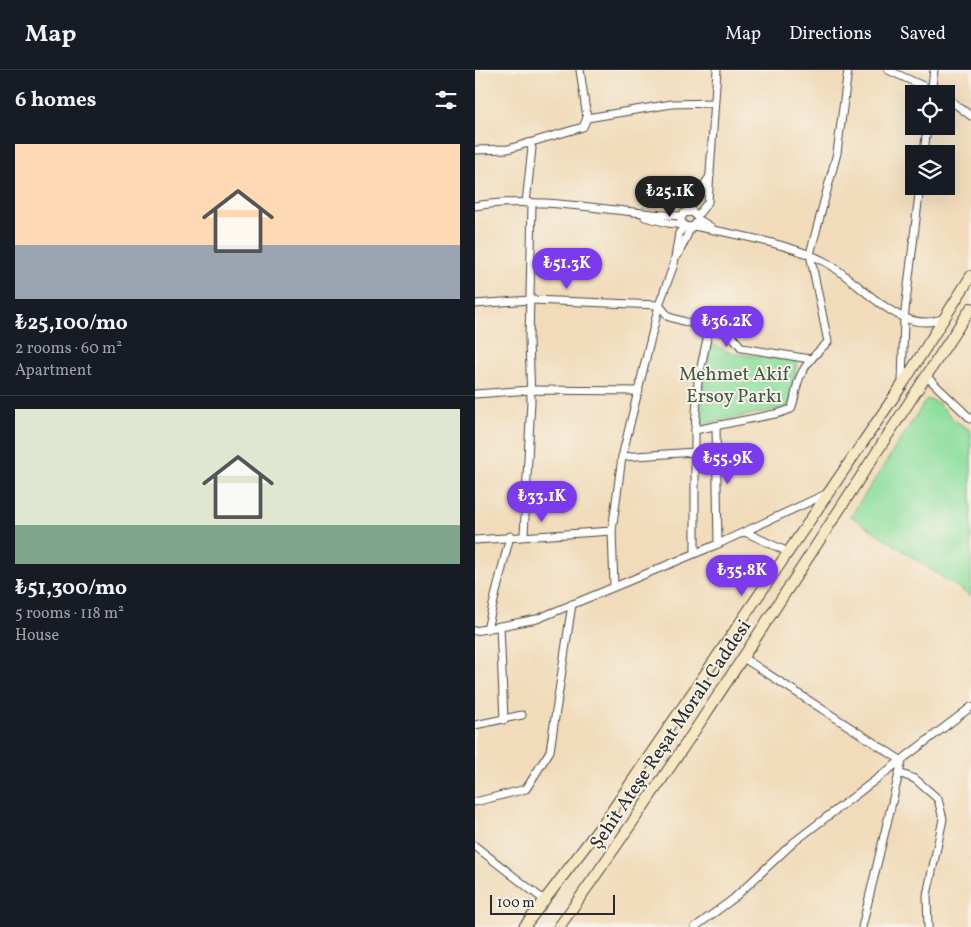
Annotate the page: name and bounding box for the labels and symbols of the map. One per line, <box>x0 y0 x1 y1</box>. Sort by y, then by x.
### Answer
pin: ₺25.1K <box>629 176 711 218</box>
pin: ₺51.3K <box>526 248 608 290</box>
pin: ₺36.2K <box>686 306 768 348</box>
park label: Mehmet Akif Ersoy Parkı <box>679 362 790 410</box>
pin: ₺55.9K <box>687 442 769 485</box>
pin: ₺33.1K <box>501 480 583 523</box>
pin: ₺35.8K <box>701 554 783 597</box>
street label: Şehit Ateşe Reşat Moralı Caddesi <box>584 615 758 855</box>
scale bar <box>490 892 615 915</box>

